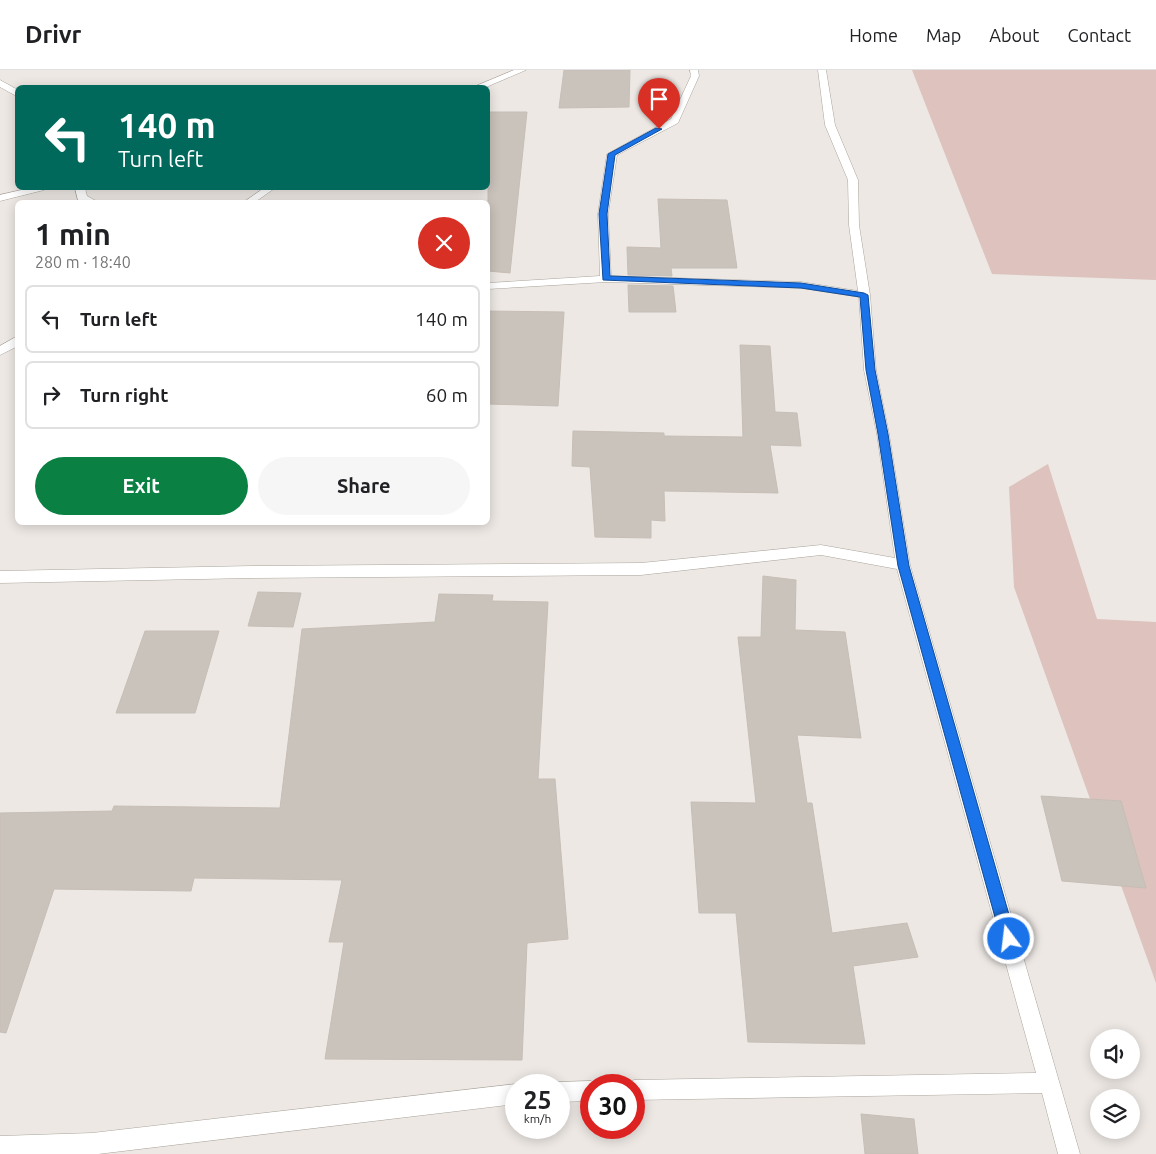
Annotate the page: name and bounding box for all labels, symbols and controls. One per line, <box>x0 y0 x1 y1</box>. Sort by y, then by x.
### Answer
text: Drivr <box>25 21 81 48</box>
text: Home <box>849 25 898 45</box>
text: Map <box>926 25 961 45</box>
text: About <box>989 25 1039 45</box>
text: Contact <box>1067 25 1131 45</box>
pin <box>638 78 680 129</box>
icon: arrive <box>645 85 673 113</box>
icon: left <box>35 105 100 170</box>
text: 140 m <box>118 105 216 145</box>
text: Turn left <box>118 146 203 171</box>
text: 1 min <box>35 217 111 251</box>
button: close <box>418 217 470 269</box>
text: 280 m · 18:40 <box>35 253 131 271</box>
icon: left <box>37 305 65 333</box>
text: Turn left <box>80 308 158 330</box>
text: 140 m <box>415 308 468 330</box>
icon: right <box>37 381 65 409</box>
text: Turn right <box>80 384 168 406</box>
text: 60 m <box>426 384 468 406</box>
button: Exit <box>35 457 248 515</box>
button: Share <box>258 457 470 515</box>
position arrow <box>982 912 1034 964</box>
map controls <box>1090 1029 1140 1139</box>
button: sound <box>1090 1029 1140 1079</box>
speed limit sign: 30 <box>580 1074 645 1139</box>
text: 25 <box>523 1086 552 1114</box>
button: layers <box>1090 1089 1140 1139</box>
text: km/h <box>524 1112 551 1125</box>

